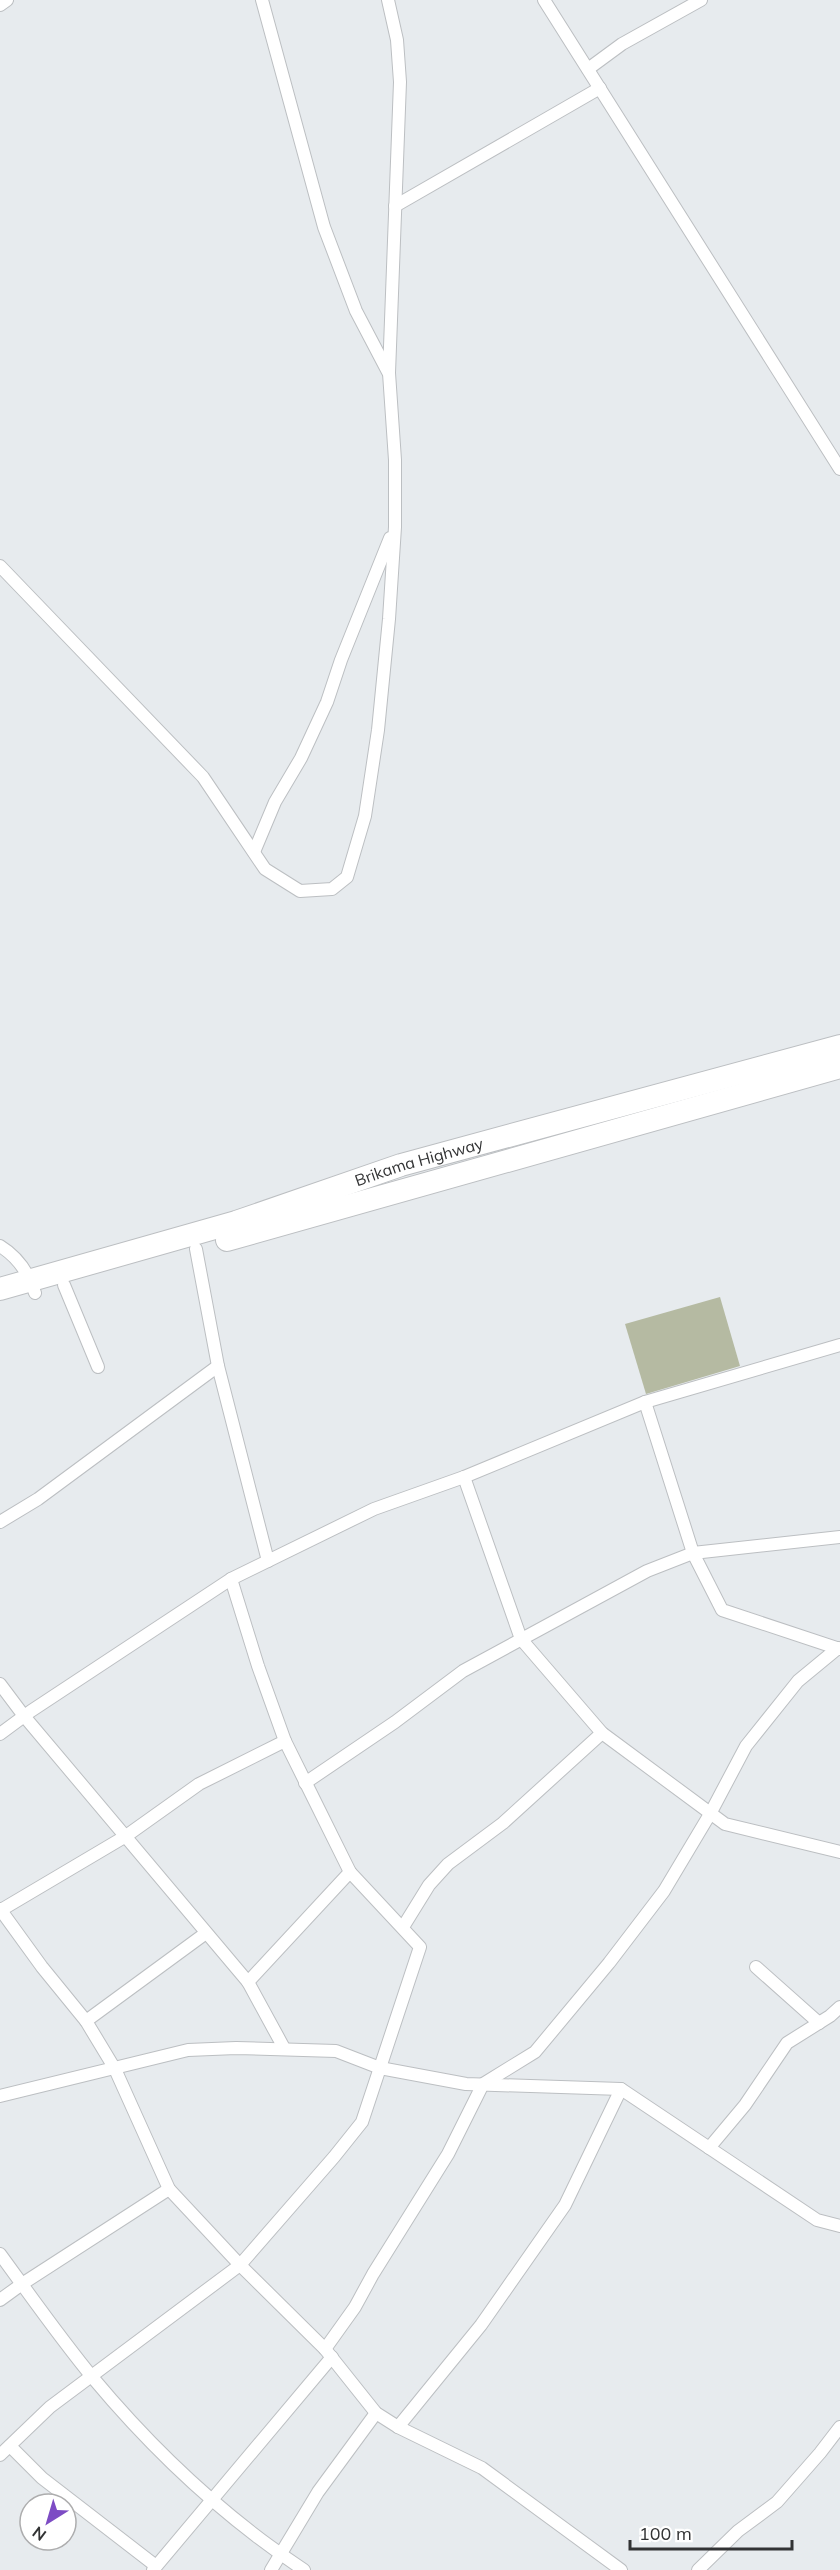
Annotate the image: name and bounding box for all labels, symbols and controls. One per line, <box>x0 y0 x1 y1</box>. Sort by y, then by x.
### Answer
street label: Brikama Highway <box>352 1133 486 1190</box>
north arrow <box>18 2492 78 2552</box>
scale bar <box>630 2513 792 2551</box>
text: N <box>28 2522 50 2546</box>
text: 100 m <box>639 2522 692 2545</box>

